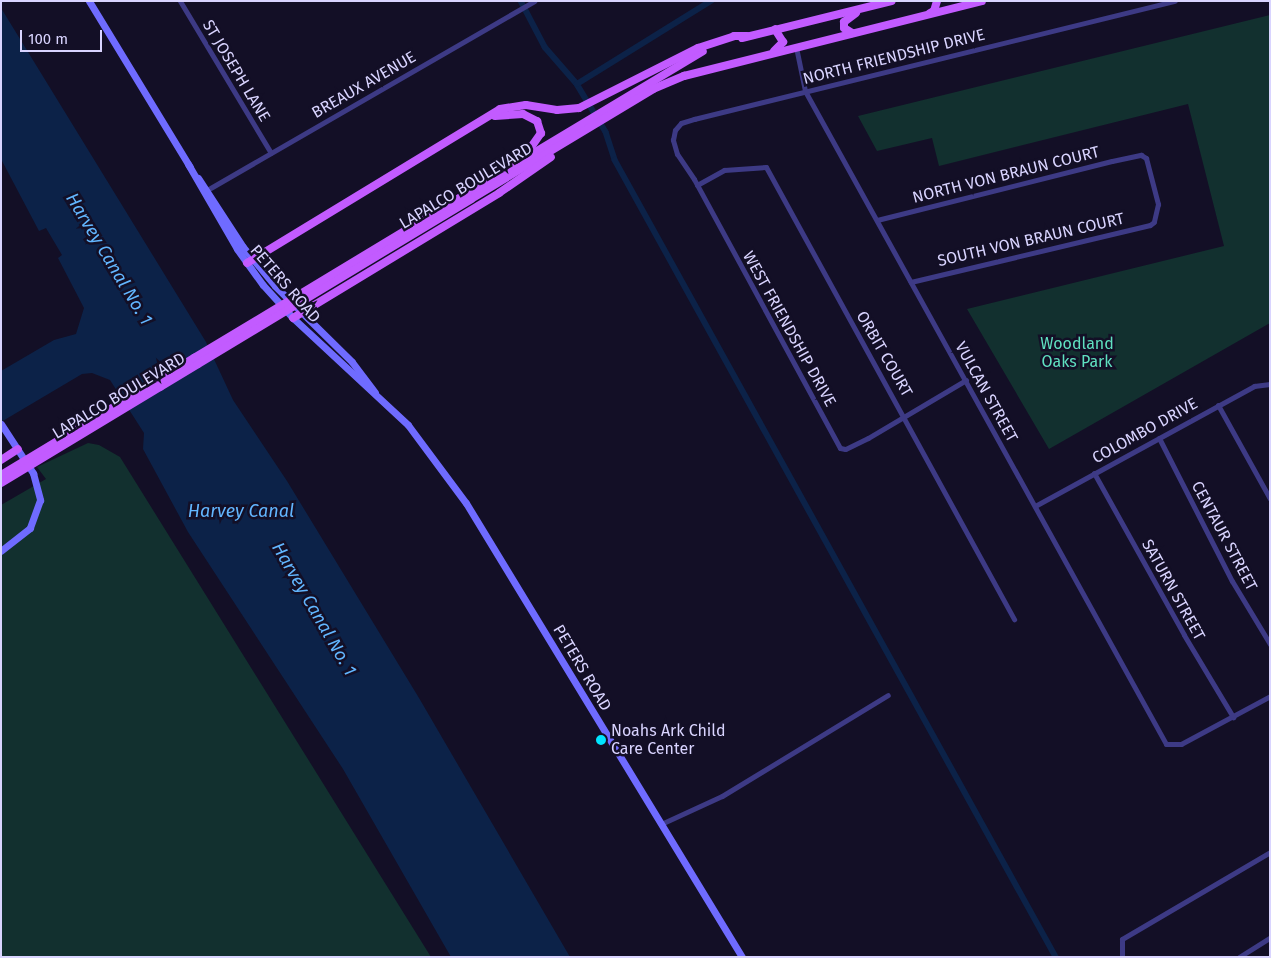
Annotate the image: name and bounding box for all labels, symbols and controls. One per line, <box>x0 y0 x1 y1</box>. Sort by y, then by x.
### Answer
street label: ST JOSEPH LANE <box>198 17 274 125</box>
scale bar <box>22 20 105 52</box>
street label: NORTH FRIENDSHIP DRIVE <box>801 25 987 89</box>
text: 100 m <box>28 30 68 48</box>
street label: BREAUX AVENUE <box>309 47 419 123</box>
street label: LAPALCO BOULEVARD <box>396 139 536 233</box>
street label: NORTH VON BRAUN COURT <box>911 142 1101 208</box>
water label: Harvey Canal No. 1 <box>61 189 157 329</box>
street label: SOUTH VON BRAUN COURT <box>936 209 1126 271</box>
street label: PETERS ROAD <box>246 241 324 327</box>
street label: WEST FRIENDSHIP DRIVE <box>738 248 840 410</box>
street label: ORBIT COURT <box>852 308 916 400</box>
park label: Woodland Oaks Park <box>1040 334 1114 372</box>
street label: VULCAN STREET <box>951 338 1021 446</box>
street label: LAPALCO BOULEVARD <box>49 349 189 443</box>
street label: COLOMBO DRIVE <box>1089 394 1201 468</box>
street label: CENTAUR STREET <box>1187 478 1261 594</box>
water label: Harvey Canal <box>188 500 294 522</box>
street label: SATURN STREET <box>1137 536 1209 644</box>
water label: Harvey Canal No. 1 <box>267 539 361 679</box>
street label: PETERS ROAD <box>549 621 615 715</box>
place label: Noahs Ark Child Care Center <box>611 721 726 759</box>
marker: Noahs Ark Child Care Center <box>595 734 607 746</box>

